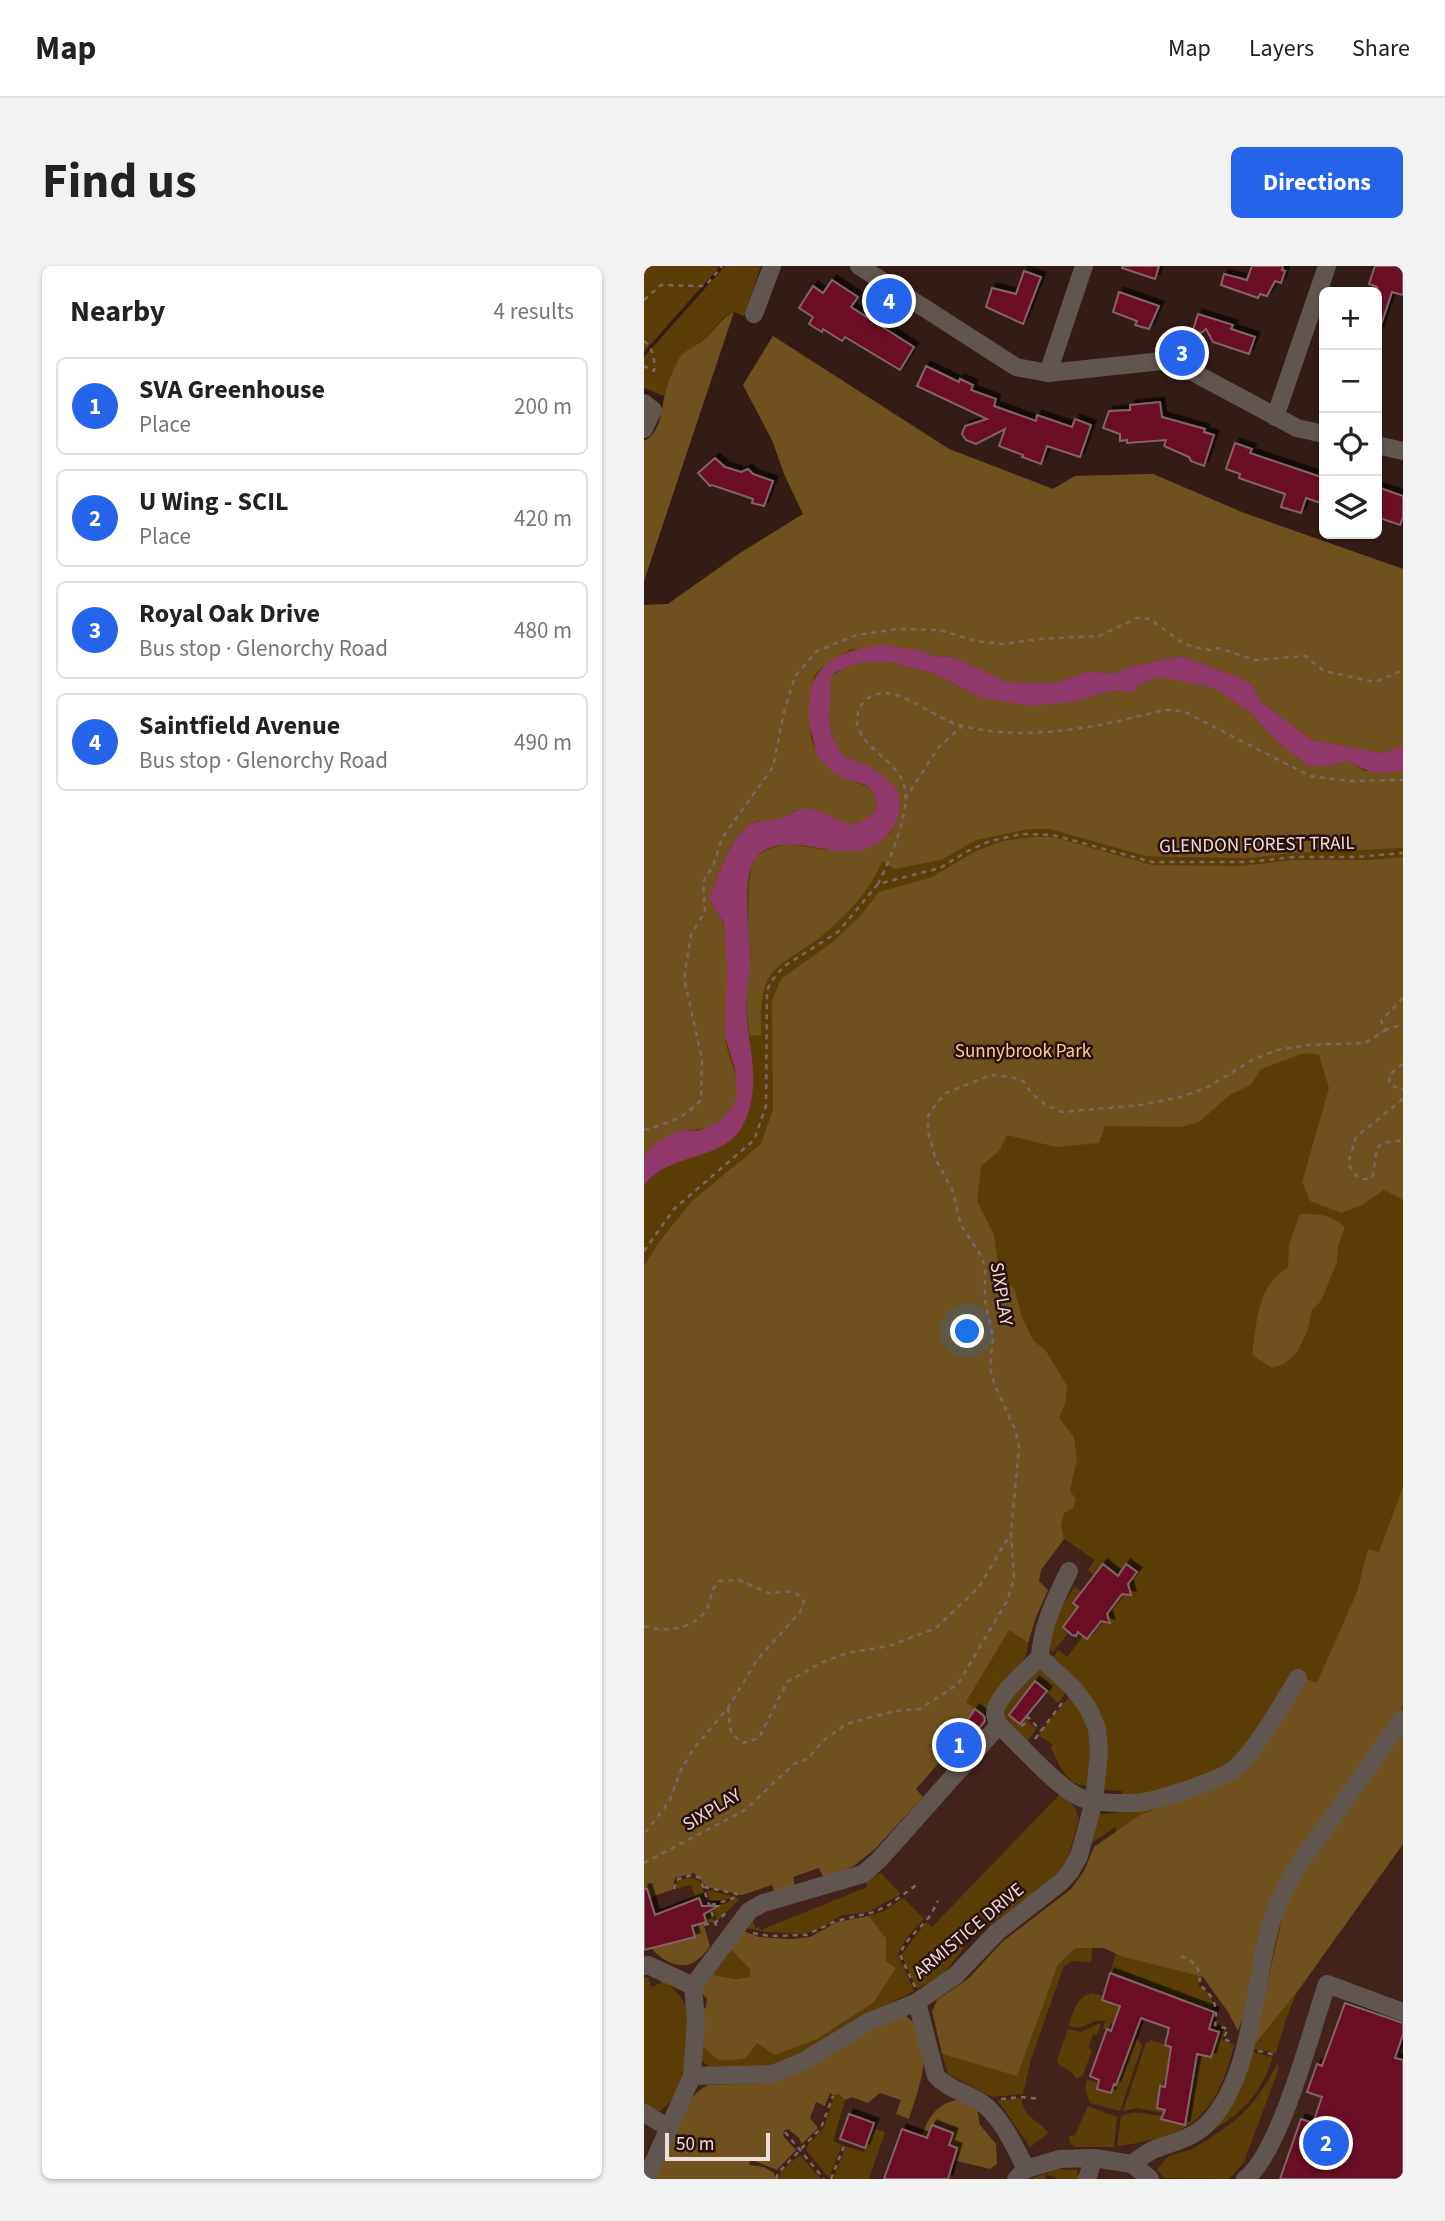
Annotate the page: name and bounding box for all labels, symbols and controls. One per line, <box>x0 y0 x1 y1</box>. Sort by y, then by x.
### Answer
text: Map <box>35 25 96 72</box>
text: Map <box>1168 31 1211 66</box>
text: Layers <box>1249 31 1314 66</box>
text: Share <box>1352 31 1410 66</box>
text: Find us <box>42 147 197 217</box>
button: Directions <box>1231 147 1403 218</box>
pin: 4 <box>866 275 912 327</box>
map controls <box>1319 287 1382 539</box>
button: + <box>1319 287 1382 350</box>
text: Nearby <box>70 290 165 333</box>
text: 4 results <box>494 295 574 328</box>
pin: 3 <box>1159 327 1205 379</box>
button: − <box>1319 350 1382 413</box>
text: SVA Greenhouse <box>139 371 325 408</box>
text: 1 <box>89 390 101 423</box>
text: 200 m <box>514 390 572 423</box>
text: Place <box>139 408 191 441</box>
button: locate <box>1319 413 1382 476</box>
button: layers <box>1319 476 1382 539</box>
text: U Wing - SCIL <box>139 483 288 520</box>
text: 2 <box>89 502 101 535</box>
text: 420 m <box>514 502 572 535</box>
text: Place <box>139 520 191 553</box>
text: Royal Oak Drive <box>139 595 320 632</box>
text: 3 <box>89 614 101 647</box>
text: 480 m <box>514 614 572 647</box>
text: Bus stop · Glenorchy Road <box>139 632 388 665</box>
text: Saintfield Avenue <box>139 707 340 744</box>
text: 4 <box>89 726 101 759</box>
text: 490 m <box>514 726 572 759</box>
text: Bus stop · Glenorchy Road <box>139 744 388 777</box>
street label: GLENDON FOREST TRAIL <box>1159 830 1355 860</box>
park label: Sunnybrook Park <box>955 1038 1092 1065</box>
street label: SIXPLAY <box>983 1260 1019 1329</box>
your location <box>950 1314 984 1348</box>
pin: 1 <box>936 1719 982 1771</box>
street label: SIXPLAY <box>678 1781 747 1838</box>
street label: ARMISTICE DRIVE <box>908 1877 1030 1985</box>
pin: 2 <box>1303 2117 1349 2169</box>
scale bar <box>665 2130 770 2162</box>
text: 50 m <box>676 2131 714 2158</box>

